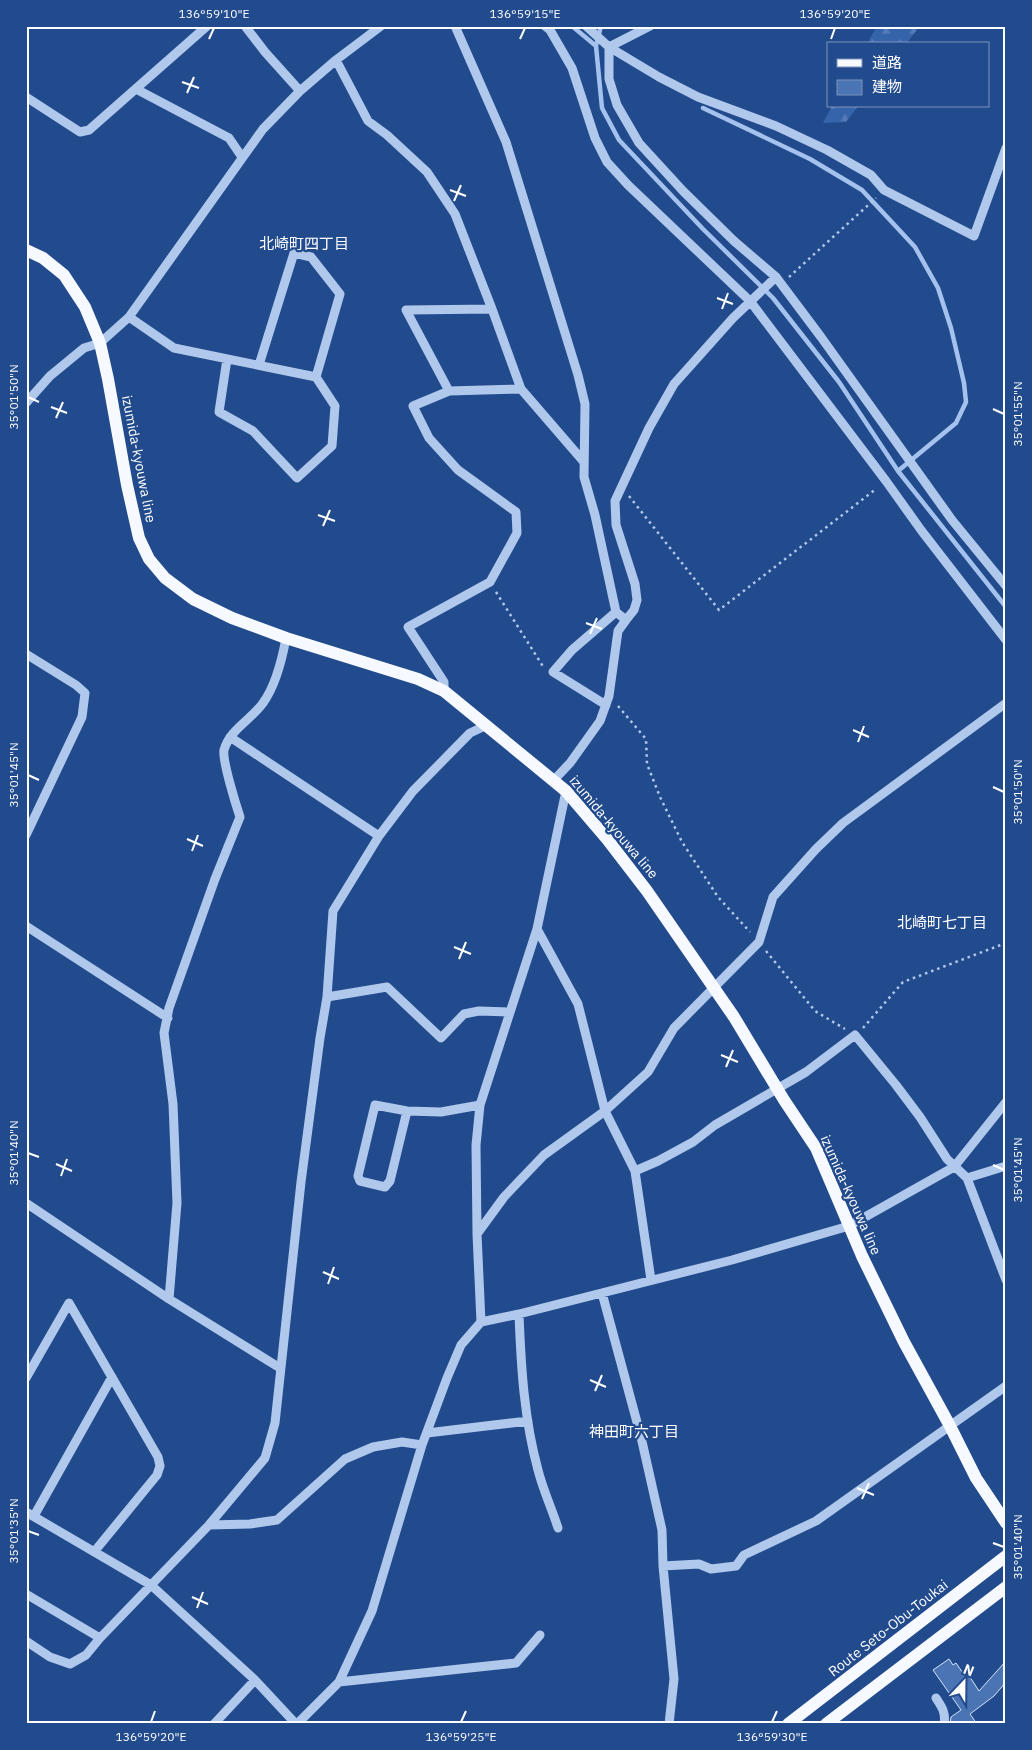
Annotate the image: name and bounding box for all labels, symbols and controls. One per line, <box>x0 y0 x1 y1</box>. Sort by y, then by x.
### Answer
text: 136°59'10"E <box>179 6 249 21</box>
text: 136°59'15"E <box>490 6 560 21</box>
text: 136°59'20"E <box>800 6 870 21</box>
legend <box>827 42 990 108</box>
text: 道路 <box>872 53 902 72</box>
text: 建物 <box>872 77 902 96</box>
district label: 北崎町四丁目 <box>259 234 349 253</box>
text: 35°01'50"N <box>6 364 21 430</box>
text: 35°01'55"N <box>1010 381 1025 447</box>
street label: izumida-kyouwa line <box>118 394 160 524</box>
text: 35°01'45"N <box>6 742 21 808</box>
text: 35°01'50"N <box>1010 759 1025 825</box>
street label: izumida-kyouwa line <box>566 772 663 883</box>
district label: 北崎町七丁目 <box>897 913 987 932</box>
text: 35°01'40"N <box>6 1120 21 1186</box>
street label: izumida-kyouwa line <box>816 1132 886 1258</box>
text: 35°01'45"N <box>1010 1137 1025 1203</box>
district label: 神田町六丁目 <box>589 1422 679 1441</box>
text: 35°01'35"N <box>6 1498 21 1564</box>
text: 35°01'40"N <box>1010 1514 1025 1580</box>
street label: Route Seto-Obu-Toukai <box>825 1576 951 1680</box>
north arrow <box>940 1658 990 1708</box>
text: N <box>961 1660 977 1680</box>
text: 136°59'20"E <box>116 1729 186 1744</box>
text: 136°59'25"E <box>426 1729 496 1744</box>
text: 136°59'30"E <box>737 1729 807 1744</box>

